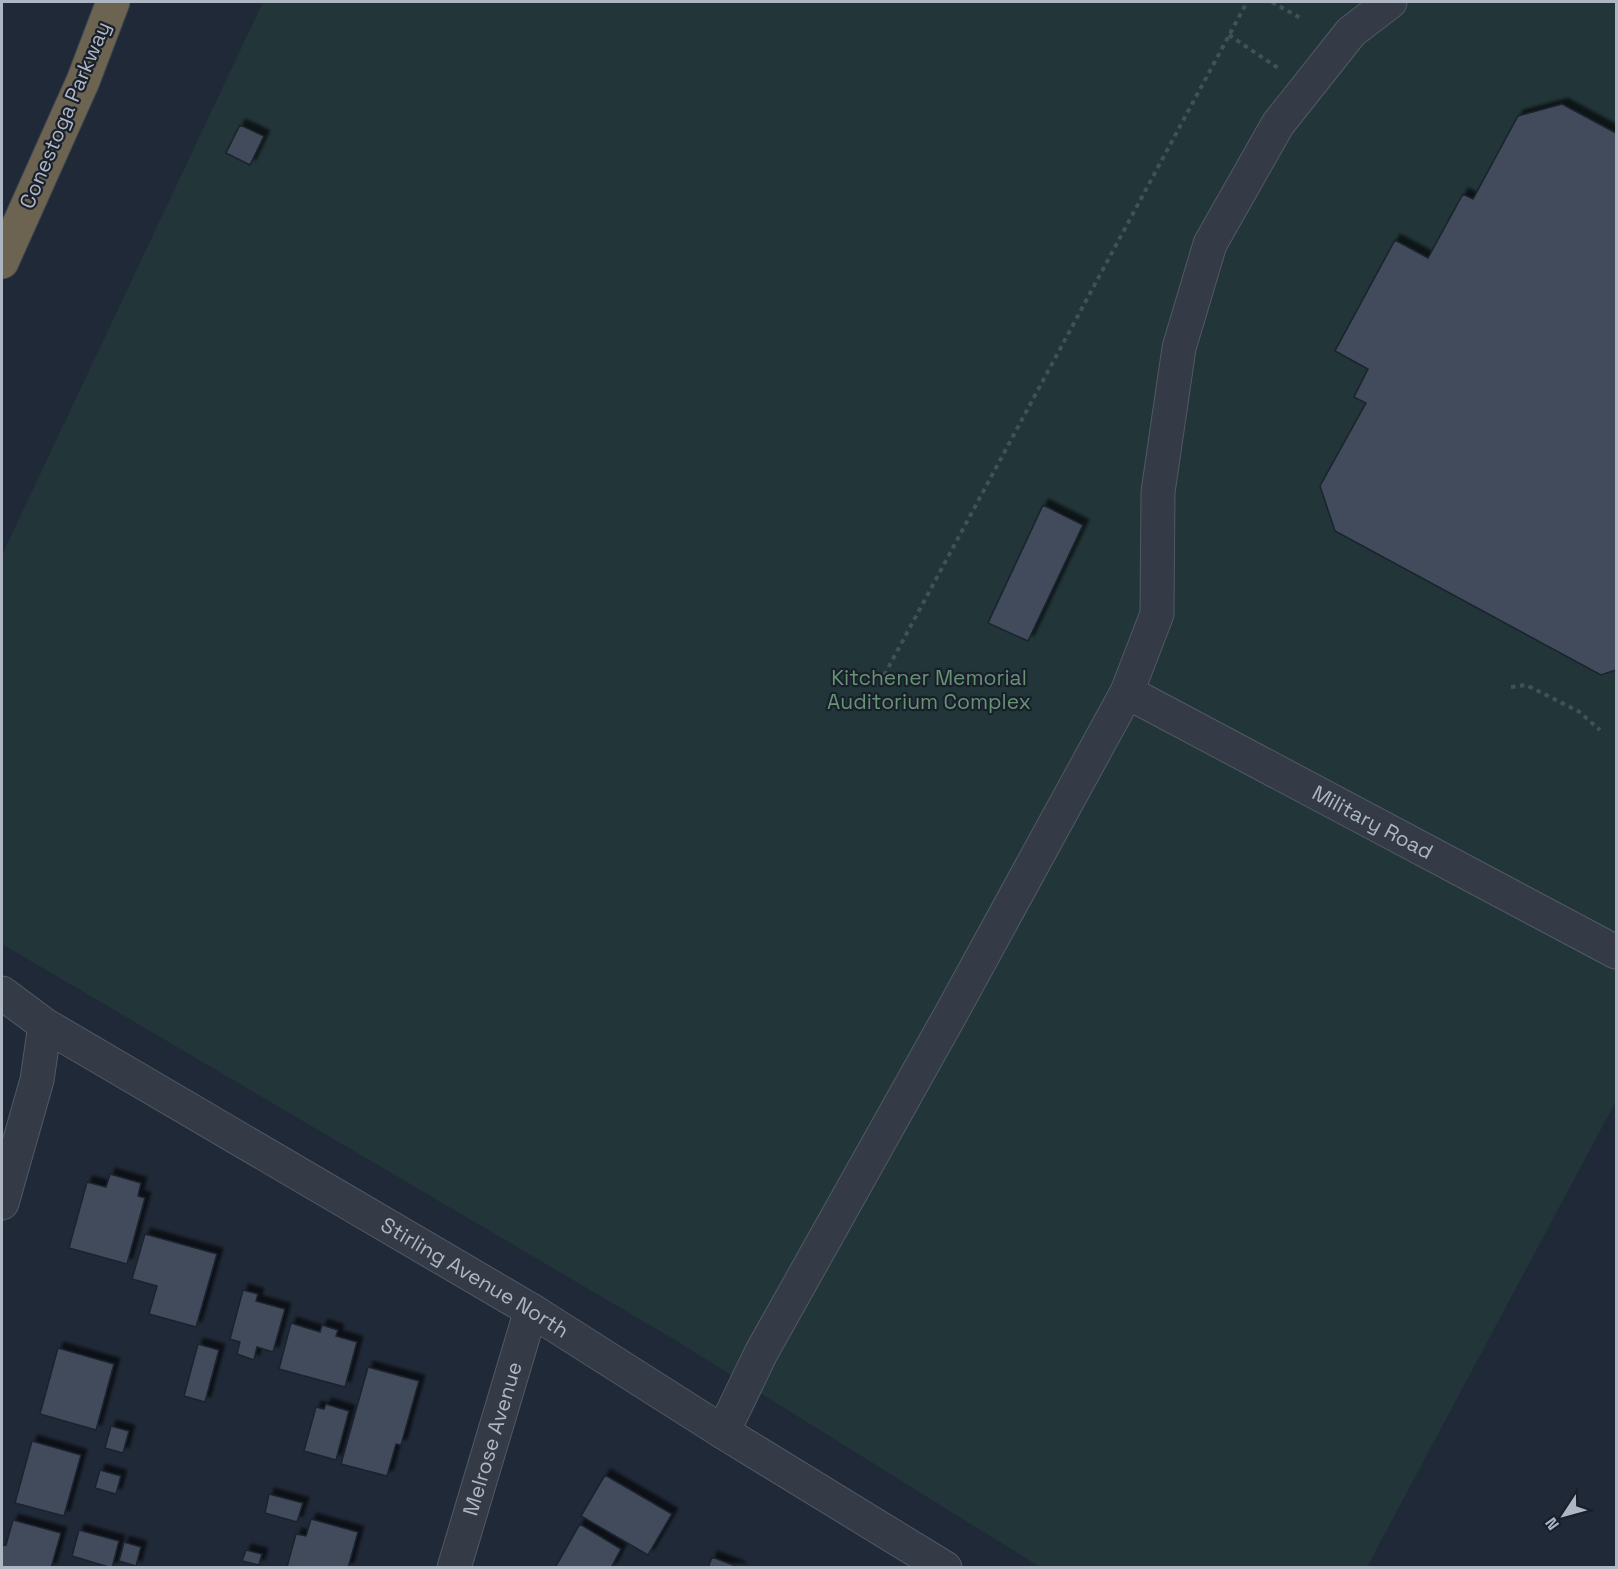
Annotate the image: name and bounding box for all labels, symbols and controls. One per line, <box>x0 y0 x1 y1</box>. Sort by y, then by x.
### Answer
street label: Conestoga Parkway <box>13 17 116 212</box>
park label: Kitchener Memorial Auditorium Complex <box>827 664 1031 715</box>
street label: Military Road <box>1308 779 1438 865</box>
street label: Stirling Avenue North <box>376 1211 574 1344</box>
street label: Melrose Avenue <box>456 1358 528 1519</box>
north arrow <box>1534 1485 1594 1545</box>
text: N <box>1541 1513 1564 1534</box>

